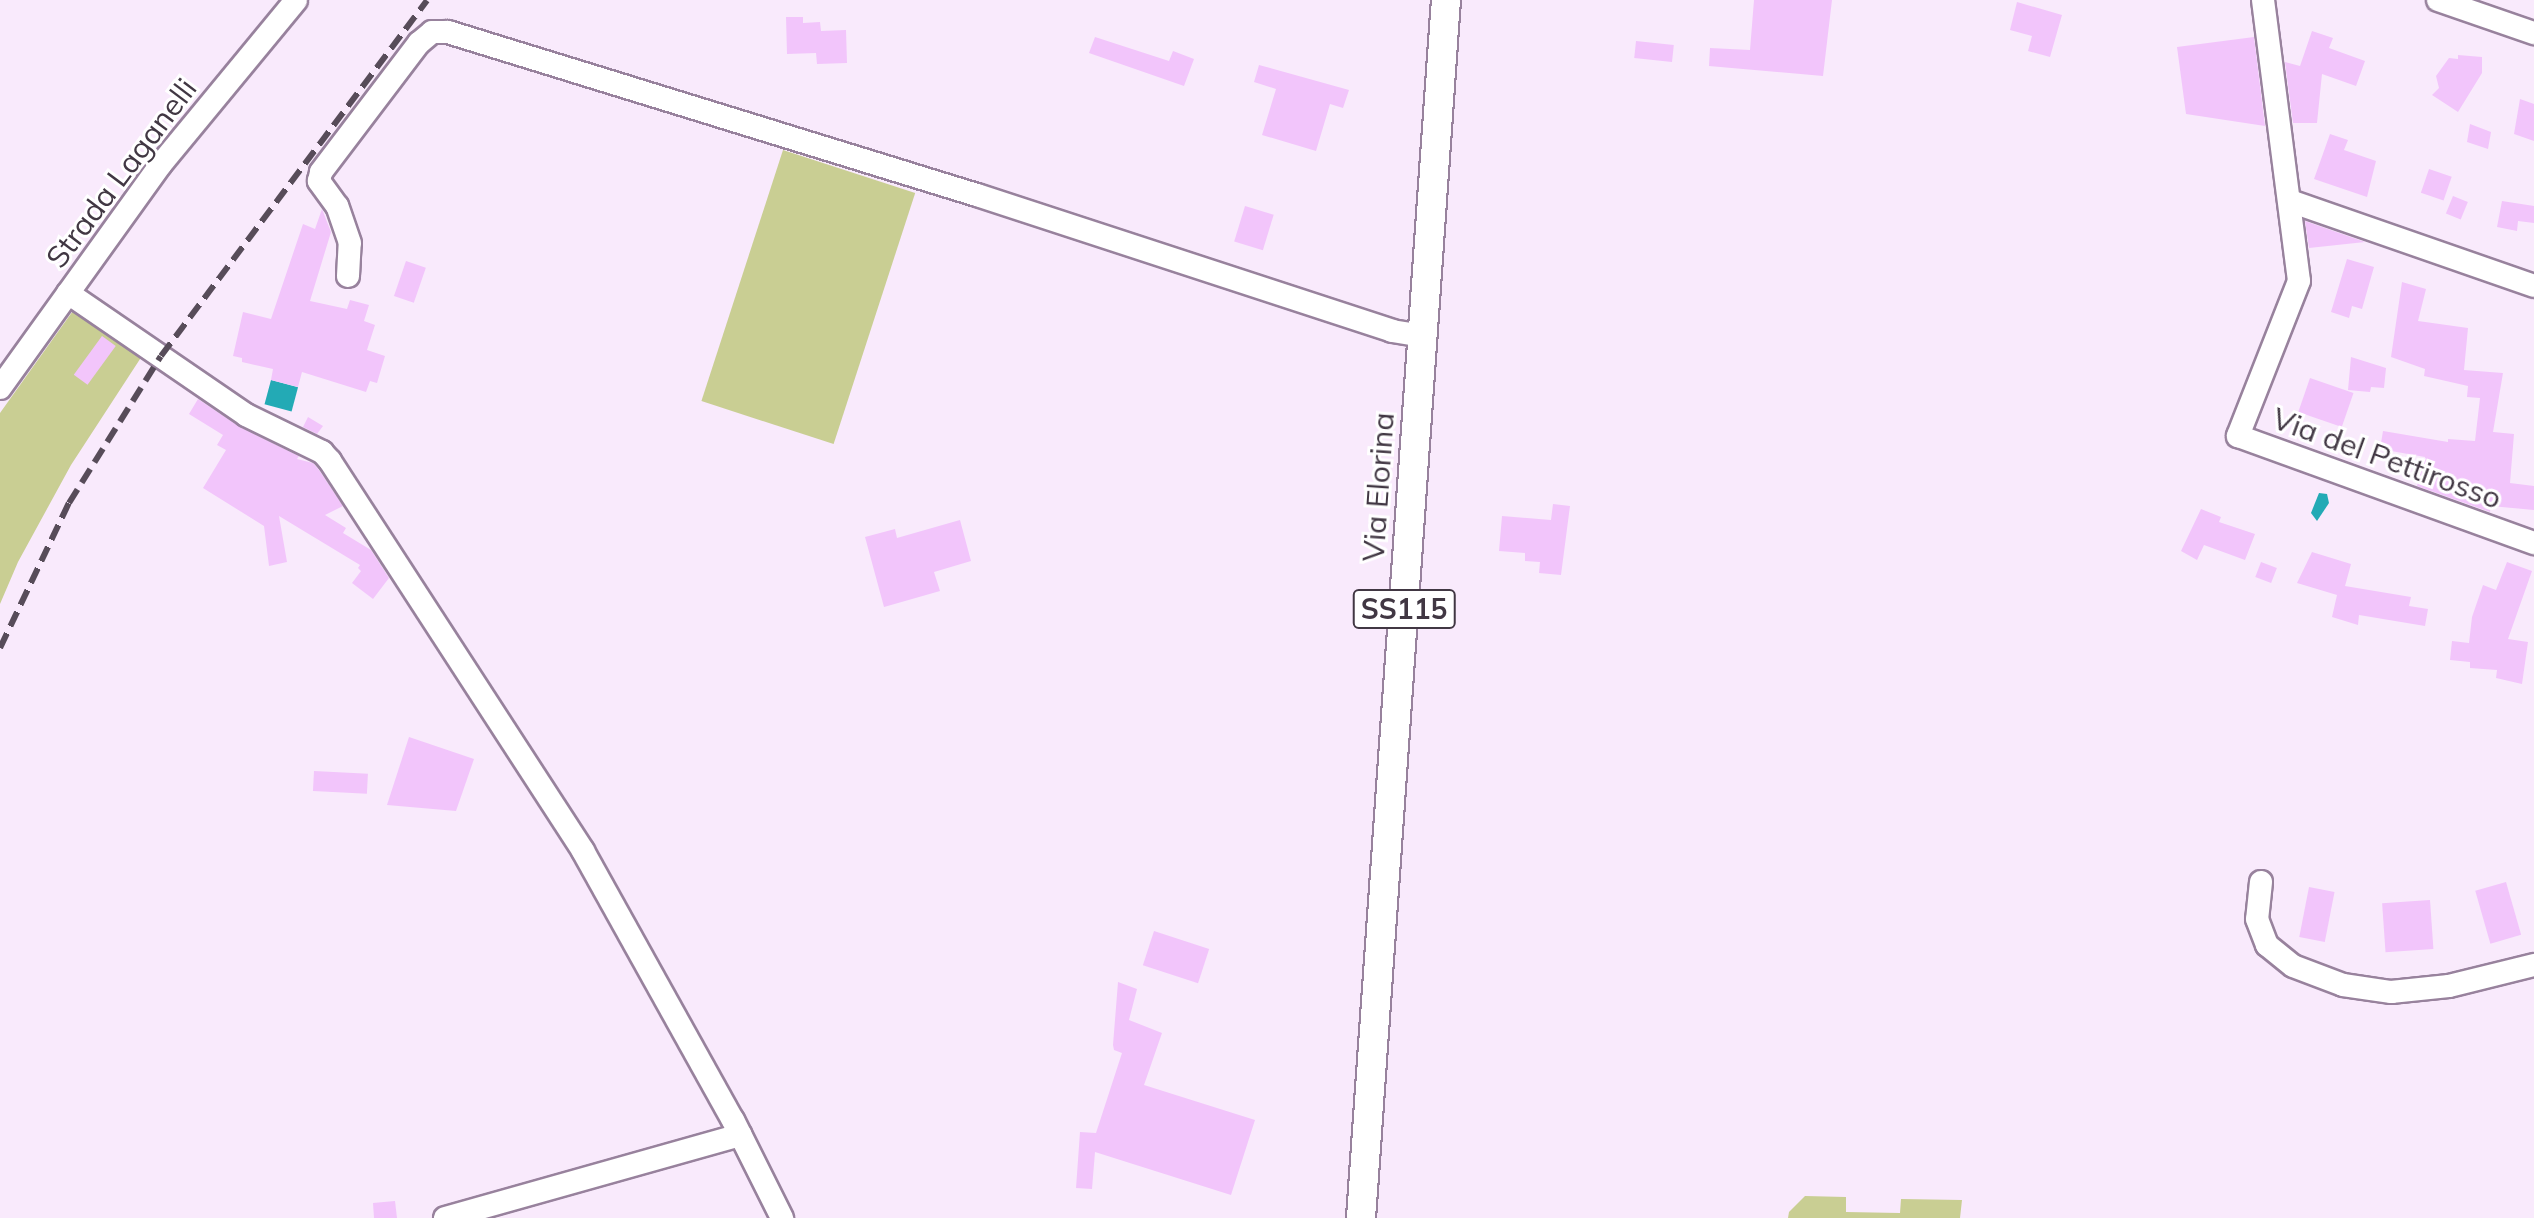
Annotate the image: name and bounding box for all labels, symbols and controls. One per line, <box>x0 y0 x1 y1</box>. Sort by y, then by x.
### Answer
street label: Strada Laganelli <box>38 71 204 275</box>
street label: Via del Pettirosso <box>2268 400 2506 516</box>
street label: Via Elorina <box>1355 411 1401 563</box>
road number: SS115 <box>1352 585 1456 633</box>

